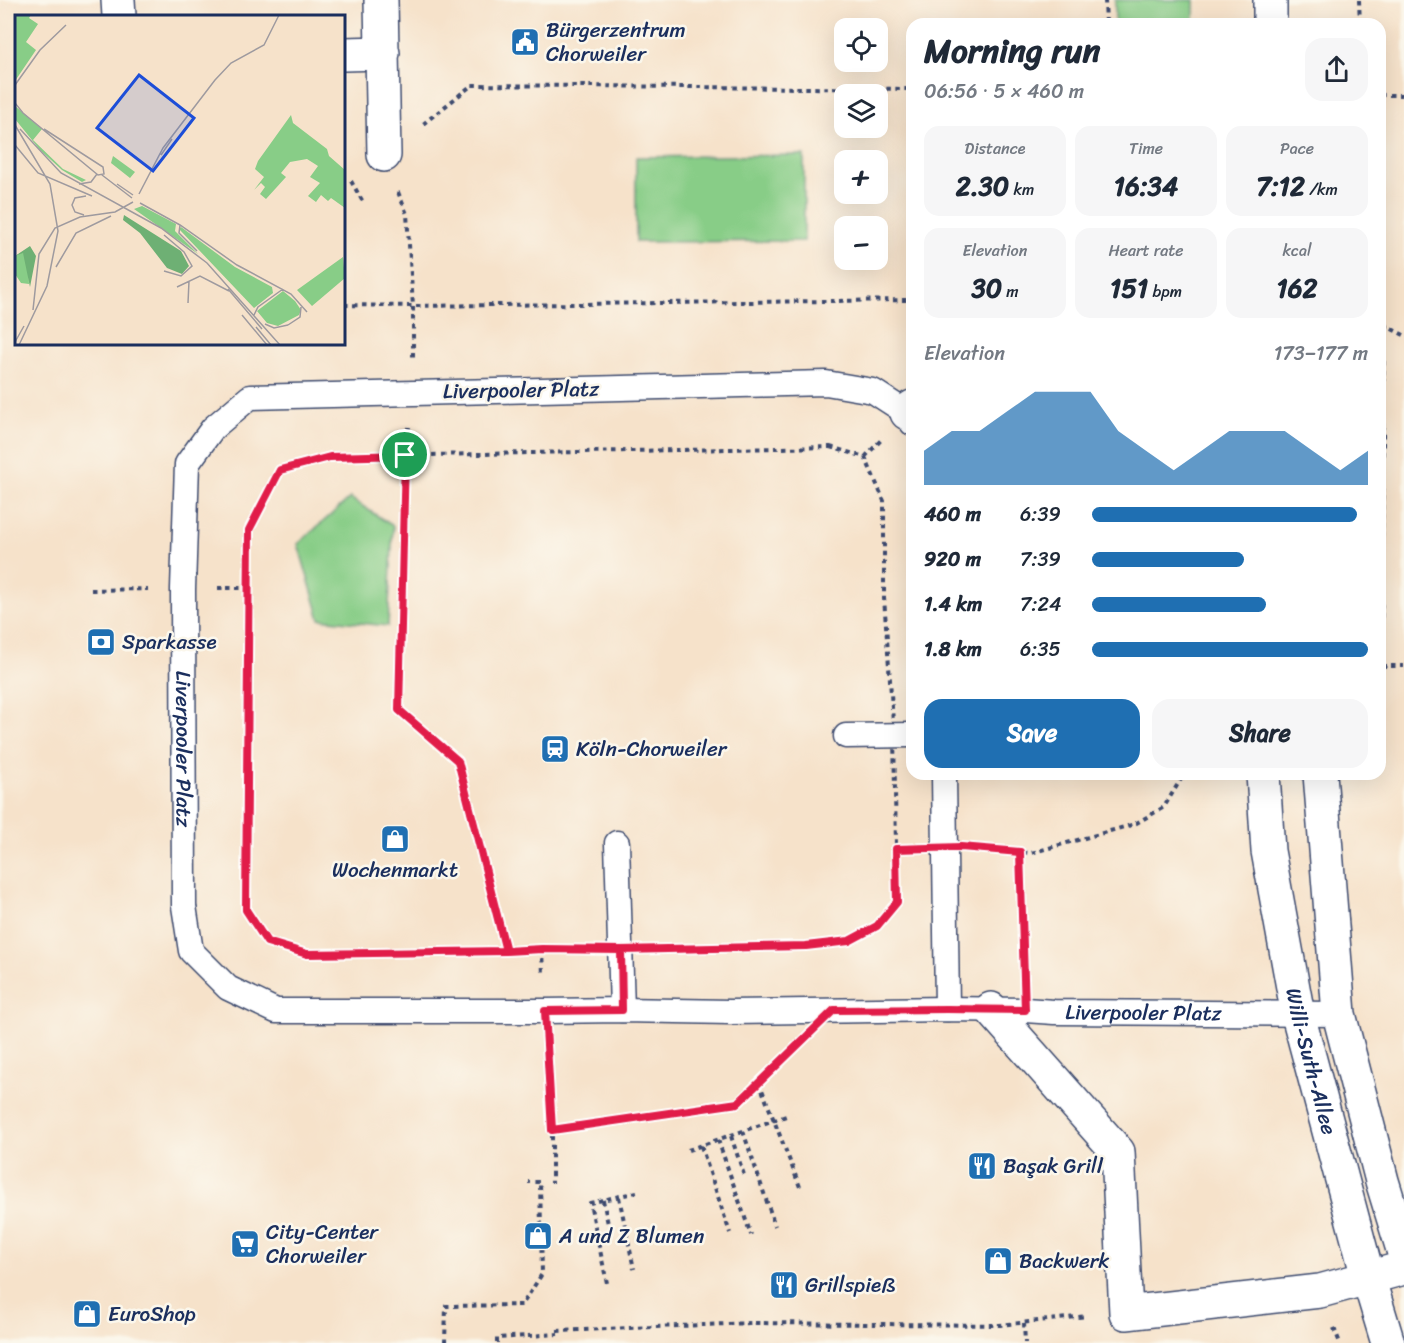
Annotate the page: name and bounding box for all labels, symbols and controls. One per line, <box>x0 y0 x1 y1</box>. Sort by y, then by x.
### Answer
place label: Bürgerzentrum Chorweiler <box>546 11 686 73</box>
inset map <box>15 15 345 345</box>
map controls <box>834 18 888 270</box>
button: locate <box>834 18 888 72</box>
text: Morning run <box>924 22 1100 80</box>
public building icon: Bürgerzentrum Chorweiler <box>509 26 541 58</box>
button: share <box>1305 38 1368 101</box>
text: 06:56 · 5 × 460 m <box>924 74 1084 109</box>
button: layers <box>834 84 888 138</box>
text: Distance <box>965 134 1025 163</box>
text: Time <box>1129 134 1163 163</box>
text: Pace <box>1280 134 1314 163</box>
button: + <box>834 150 888 204</box>
text: 2.30 <box>956 163 1009 209</box>
text: 16:34 <box>1114 163 1178 209</box>
text: 7:12 <box>1256 163 1305 209</box>
text: km <box>1009 175 1034 204</box>
text: /km <box>1305 175 1338 204</box>
button: − <box>834 216 888 270</box>
text: Elevation <box>963 236 1027 265</box>
text: Heart rate <box>1108 236 1184 265</box>
text: kcal <box>1282 236 1312 265</box>
text: 30 <box>971 265 1002 311</box>
text: 151 <box>1110 265 1148 311</box>
text: 162 <box>1277 265 1317 311</box>
text: m <box>1002 277 1019 306</box>
text: bpm <box>1148 277 1182 306</box>
text: Elevation <box>924 336 1005 371</box>
text: 173–177 m <box>1274 336 1368 371</box>
street label: Liverpooler Platz <box>443 370 600 410</box>
pin <box>379 429 430 480</box>
icon: arrive <box>388 438 421 471</box>
text: 460 m <box>924 497 981 532</box>
text: 6:39 <box>1020 497 1061 532</box>
text: 920 m <box>924 542 981 577</box>
text: 7:39 <box>1020 542 1061 577</box>
text: 1.4 km <box>924 587 982 622</box>
text: 7:24 <box>1020 587 1062 622</box>
place label: Sparkasse <box>122 623 217 661</box>
bank icon: Sparkasse <box>85 626 117 658</box>
text: 1.8 km <box>924 632 982 667</box>
text: 6:35 <box>1020 632 1061 667</box>
street label: Liverpooler Platz <box>164 671 203 828</box>
button: Save <box>924 699 1140 768</box>
button: Share <box>1152 699 1368 768</box>
place label: Köln-Chorweiler <box>576 730 728 768</box>
station icon: Köln-Chorweiler <box>539 733 571 765</box>
shop icon: Wochenmarkt <box>379 823 411 855</box>
place label: Wochenmarkt <box>332 851 458 889</box>
street label: Willi-Suth-Allee <box>1274 985 1348 1139</box>
street label: Liverpooler Platz <box>1065 993 1223 1032</box>
place label: Başak Grill <box>1003 1147 1104 1185</box>
restaurant icon: Başak Grill <box>966 1150 998 1182</box>
place label: City-Center Chorweiler <box>266 1213 379 1275</box>
place label: A und Z Blumen <box>558 1217 704 1255</box>
shop icon: A und Z Blumen <box>522 1220 554 1252</box>
supermarket icon: City-Center Chorweiler <box>229 1228 261 1260</box>
place label: Backwerk <box>1019 1242 1110 1280</box>
shop icon: Backwerk <box>982 1245 1014 1277</box>
place label: Grillspieß <box>805 1266 896 1304</box>
restaurant icon: Grillspieß <box>768 1269 800 1301</box>
place label: EuroShop <box>108 1295 196 1333</box>
shop icon: EuroShop <box>71 1298 103 1330</box>

